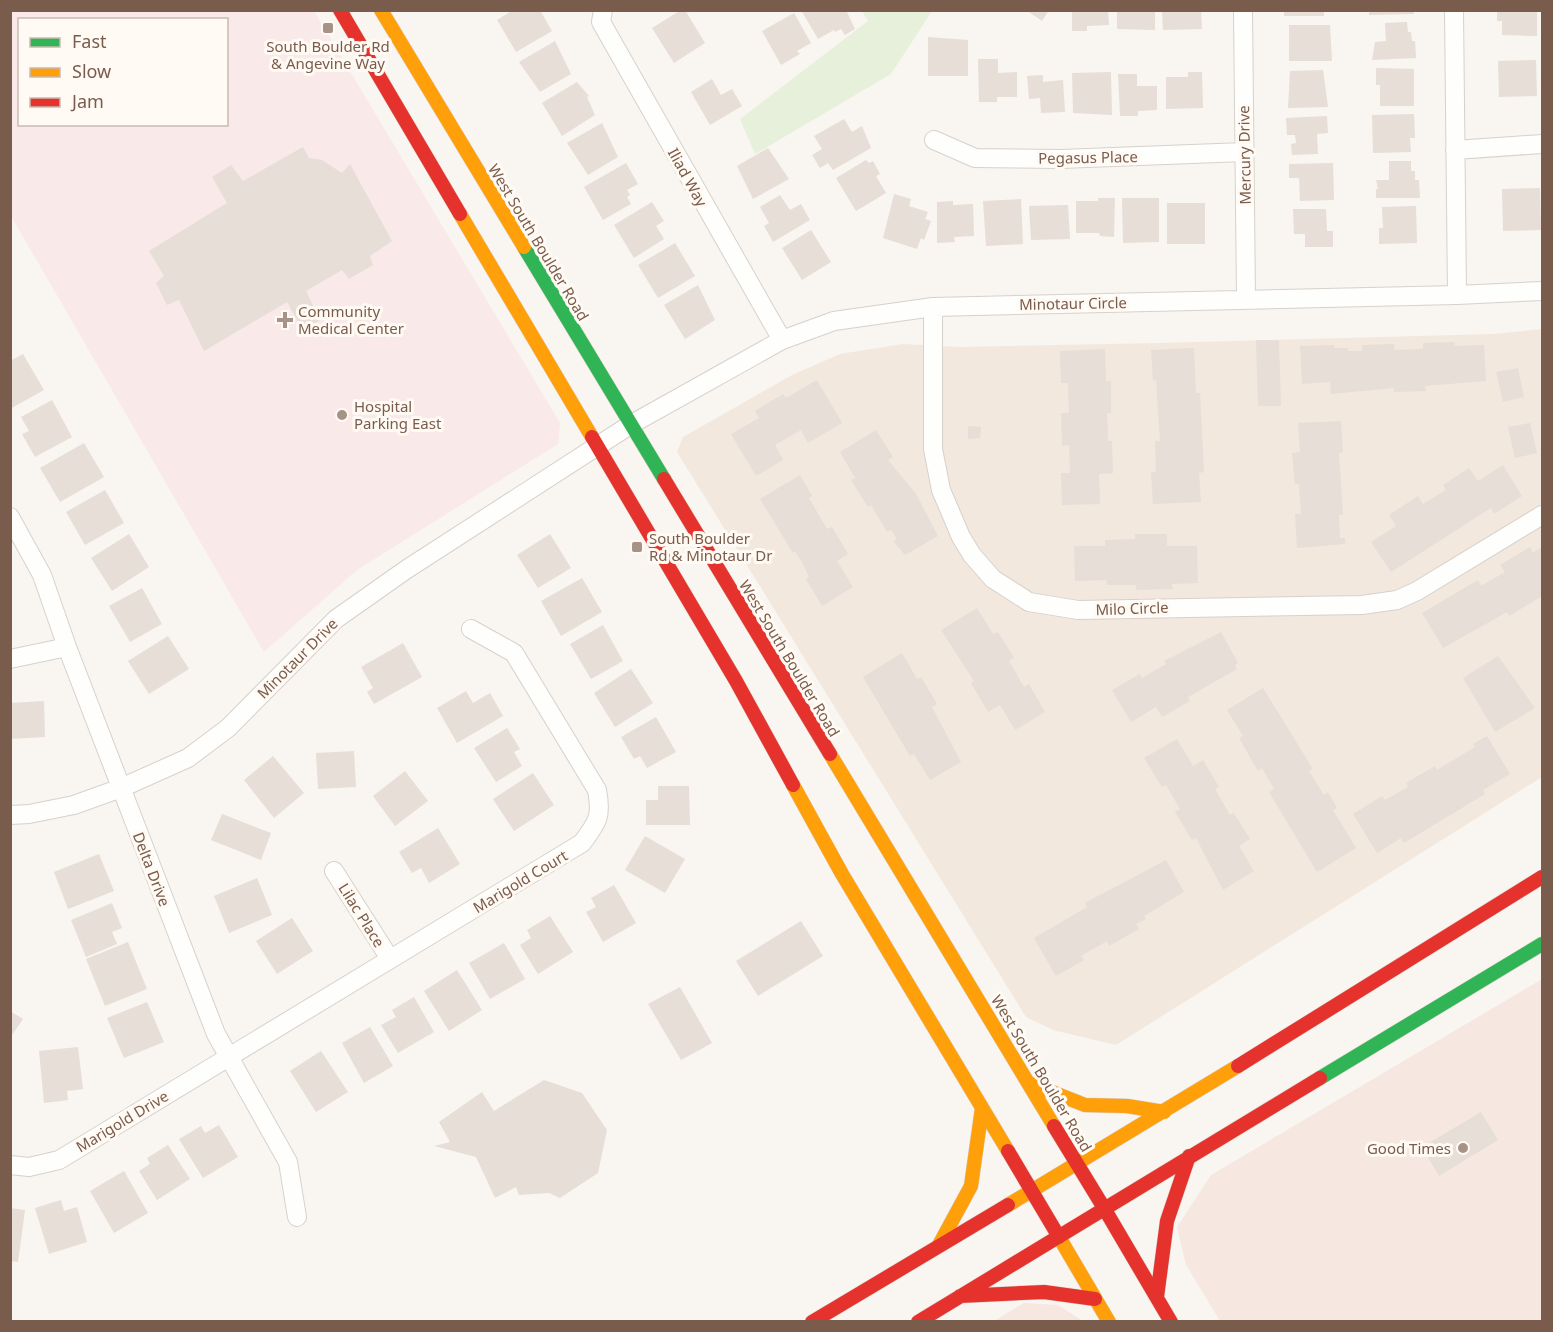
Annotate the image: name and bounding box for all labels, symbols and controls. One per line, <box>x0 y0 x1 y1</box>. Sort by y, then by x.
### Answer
legend <box>18 18 228 126</box>
marker: South Boulder Rd & Angevine Way <box>321 21 335 35</box>
text: Fast <box>72 29 107 53</box>
place label: South Boulder Rd & Angevine Way <box>266 36 390 73</box>
text: Slow <box>72 59 111 83</box>
text: Jam <box>70 89 104 113</box>
street label: Mercury Drive <box>1233 105 1255 205</box>
street label: Iliad Way <box>664 144 712 210</box>
street label: Pegasus Place <box>1038 146 1138 168</box>
street label: West South Boulder Road <box>484 160 594 324</box>
street label: Minotaur Circle <box>1019 292 1127 314</box>
place label: Community Medical Center <box>298 301 404 338</box>
marker: Community Medical Center <box>276 311 294 329</box>
place label: Hospital Parking East <box>354 396 442 433</box>
marker: Hospital Parking East <box>335 408 349 422</box>
place label: South Boulder Rd & Minotaur Dr <box>649 528 773 565</box>
marker: South Boulder Rd & Minotaur Dr <box>630 540 644 554</box>
street label: West South Boulder Road <box>735 576 845 740</box>
street label: Milo Circle <box>1095 597 1169 619</box>
street label: Minotaur Drive <box>252 613 342 703</box>
street label: Delta Drive <box>129 829 175 909</box>
street label: Marigold Court <box>469 845 571 917</box>
street label: Lilac Place <box>334 879 390 951</box>
street label: West South Boulder Road <box>987 991 1097 1155</box>
street label: Marigold Drive <box>72 1086 172 1156</box>
place label: Good Times <box>1367 1138 1451 1158</box>
marker: Good Times <box>1456 1141 1470 1155</box>

